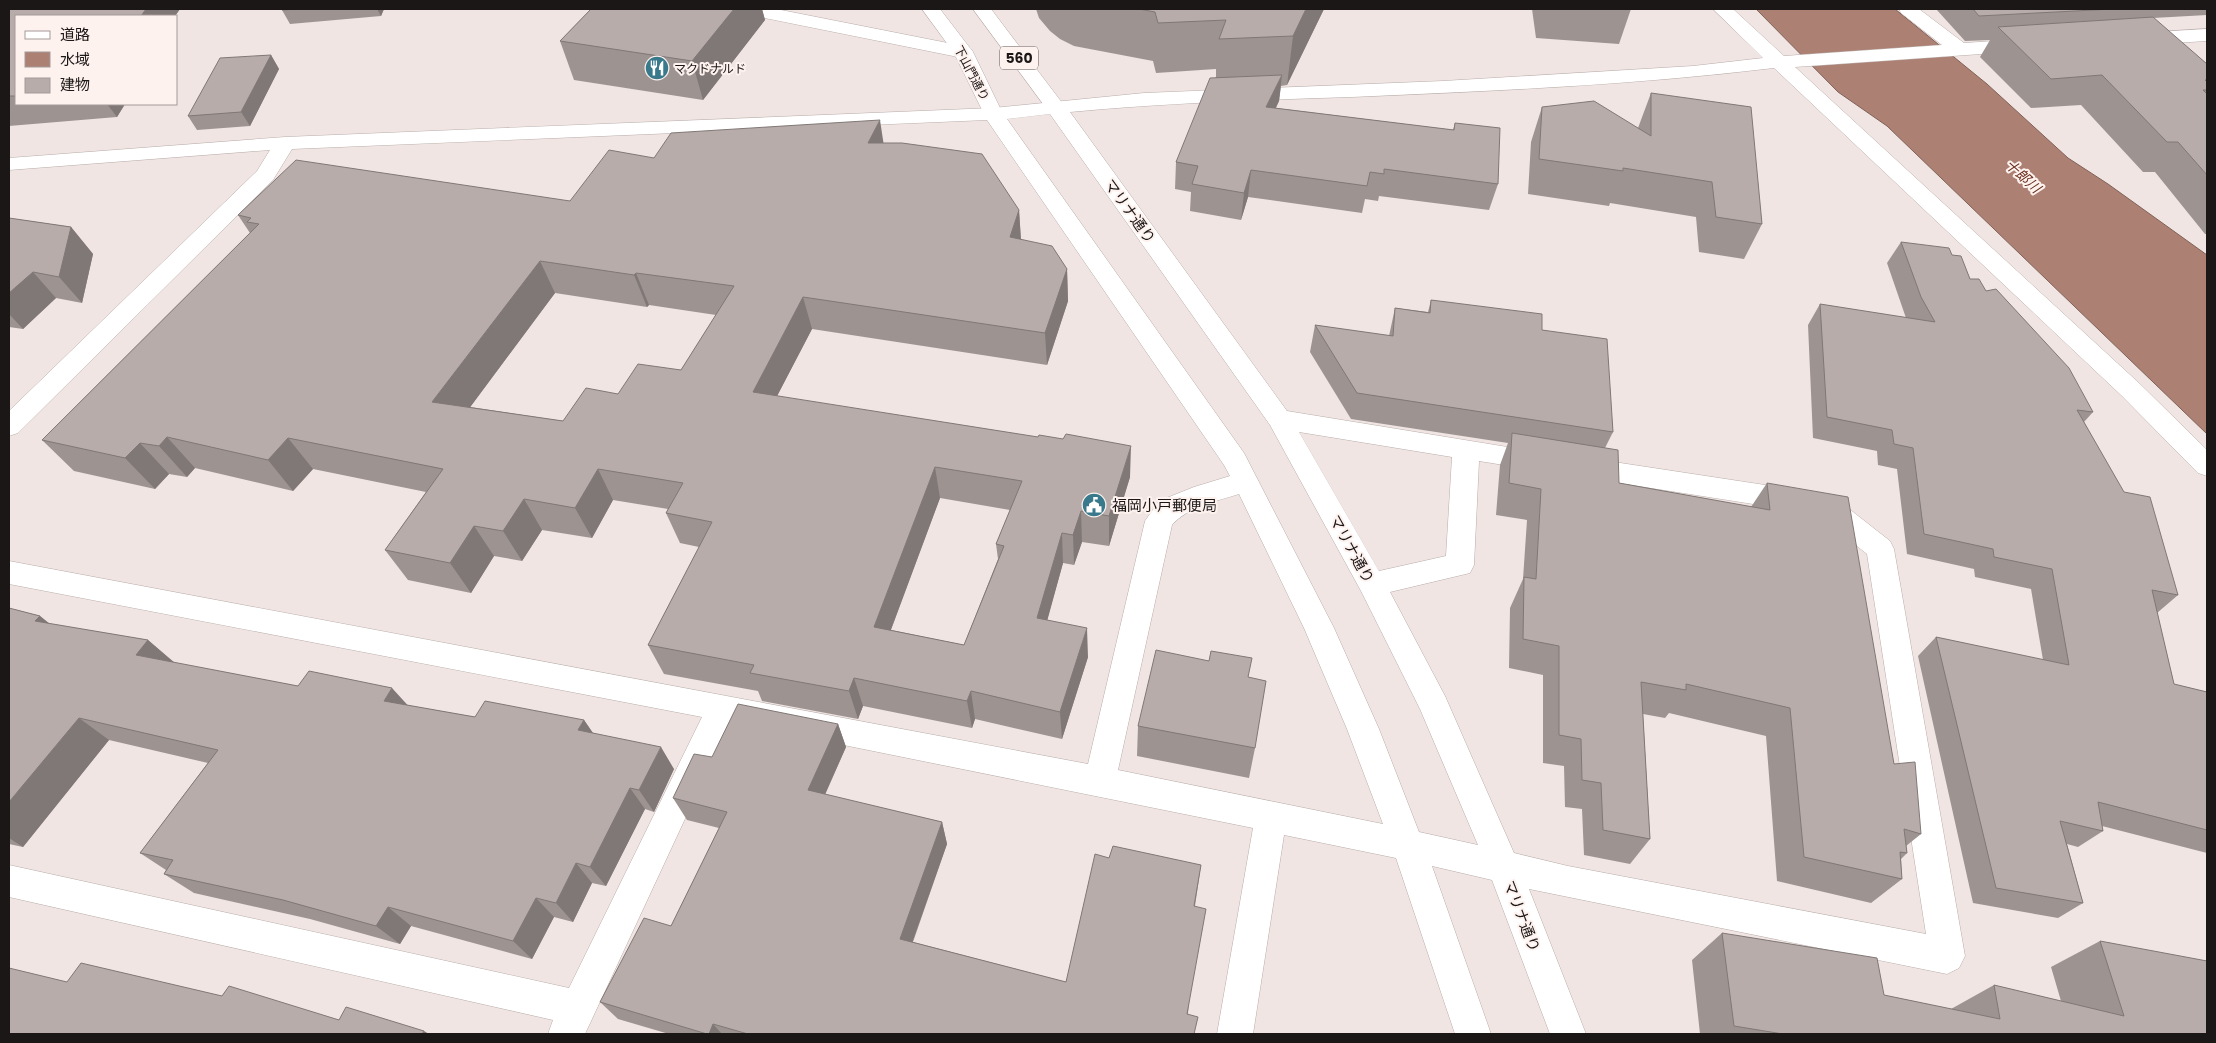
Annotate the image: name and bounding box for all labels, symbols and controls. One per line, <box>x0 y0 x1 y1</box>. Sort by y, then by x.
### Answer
legend <box>15 15 178 105</box>
text: 道路 <box>60 24 90 45</box>
street label: 下山門通り <box>950 43 994 103</box>
road number: 560 <box>1000 46 1038 70</box>
text: 水域 <box>60 49 90 70</box>
restaurant icon: マクドナルド <box>644 55 670 81</box>
place label: マクドナルド <box>674 60 746 77</box>
text: 建物 <box>60 74 90 95</box>
water label: 十郎川 <box>2001 155 2047 199</box>
street label: マリナ通り <box>1099 174 1161 248</box>
public building icon: 福岡小戸郵便局 <box>1081 492 1107 518</box>
place label: 福岡小戸郵便局 <box>1112 495 1217 516</box>
street label: マリナ通り <box>1325 511 1379 587</box>
street label: マリナ通り <box>1499 877 1545 955</box>

